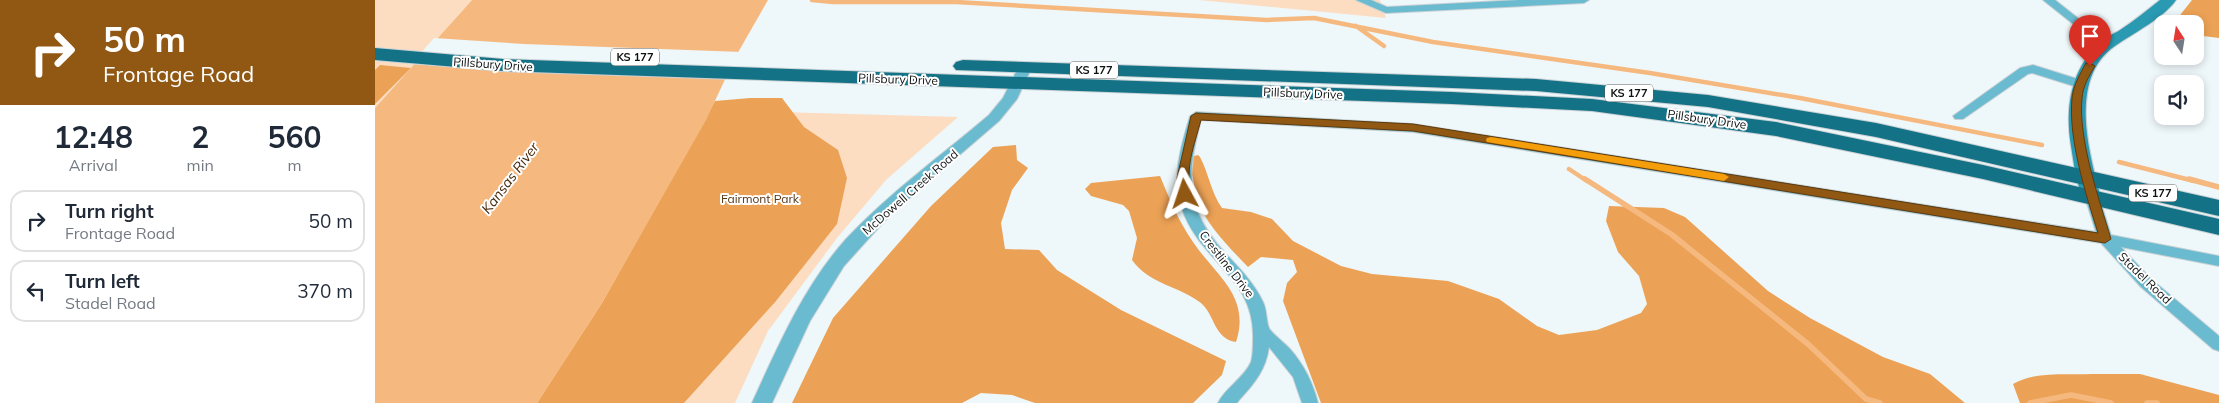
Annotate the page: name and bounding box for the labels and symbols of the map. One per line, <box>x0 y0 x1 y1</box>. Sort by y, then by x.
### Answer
pin <box>2069 15 2111 66</box>
north arrow <box>2154 15 2204 65</box>
road number: KS 177 <box>611 48 659 66</box>
street label: Pillsbury Drive <box>453 54 533 74</box>
road number: KS 177 <box>1070 62 1118 78</box>
street label: Pillsbury Drive <box>858 70 938 88</box>
street label: Pillsbury Drive <box>1263 84 1343 102</box>
road number: KS 177 <box>1605 85 1653 102</box>
street label: Pillsbury Drive <box>1667 106 1747 132</box>
water label: Kansas River <box>477 138 543 217</box>
street label: McDowell Creek Road <box>859 146 961 238</box>
position arrow <box>1158 167 1210 219</box>
road number: KS 177 <box>2129 184 2177 202</box>
park label: Fairmont Park <box>721 191 800 206</box>
street label: Crestline Drive <box>1196 228 1258 300</box>
street label: Stadel Road <box>2115 249 2175 307</box>

